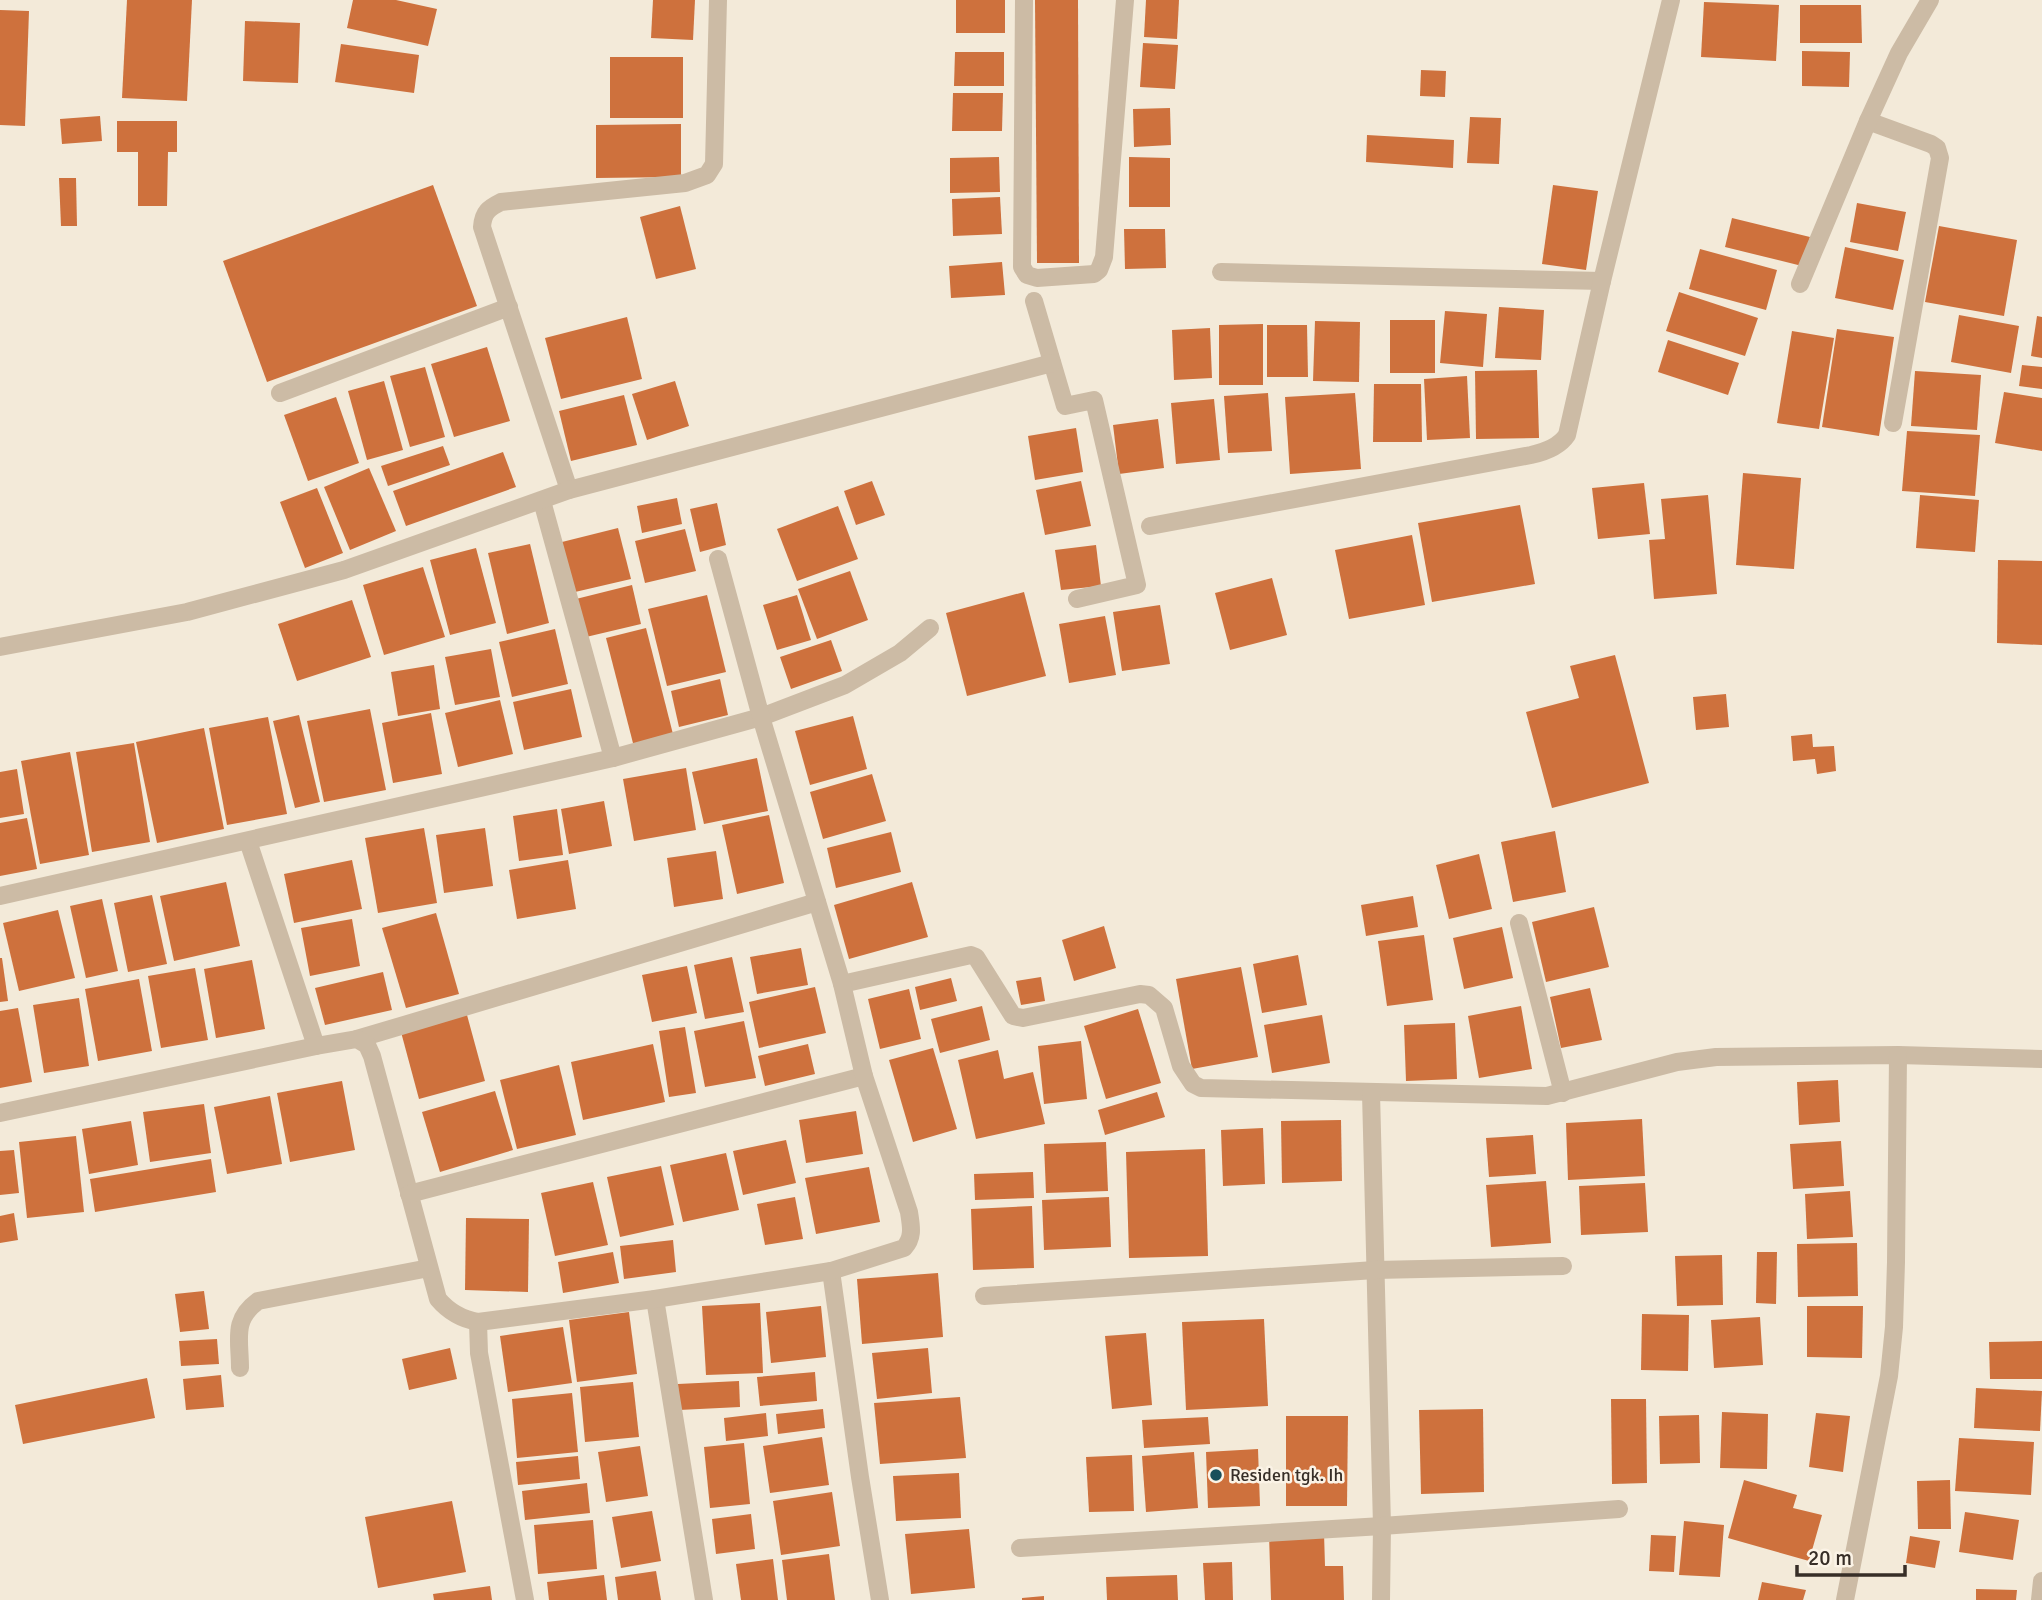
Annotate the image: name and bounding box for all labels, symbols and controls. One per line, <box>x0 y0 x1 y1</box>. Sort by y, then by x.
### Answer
place label: Residen tgk. Ih <box>1230 1464 1343 1486</box>
marker: Residen tgk. Ih <box>1208 1467 1224 1483</box>
scale bar <box>1797 1534 1906 1578</box>
text: 20 m <box>1808 1545 1852 1571</box>

